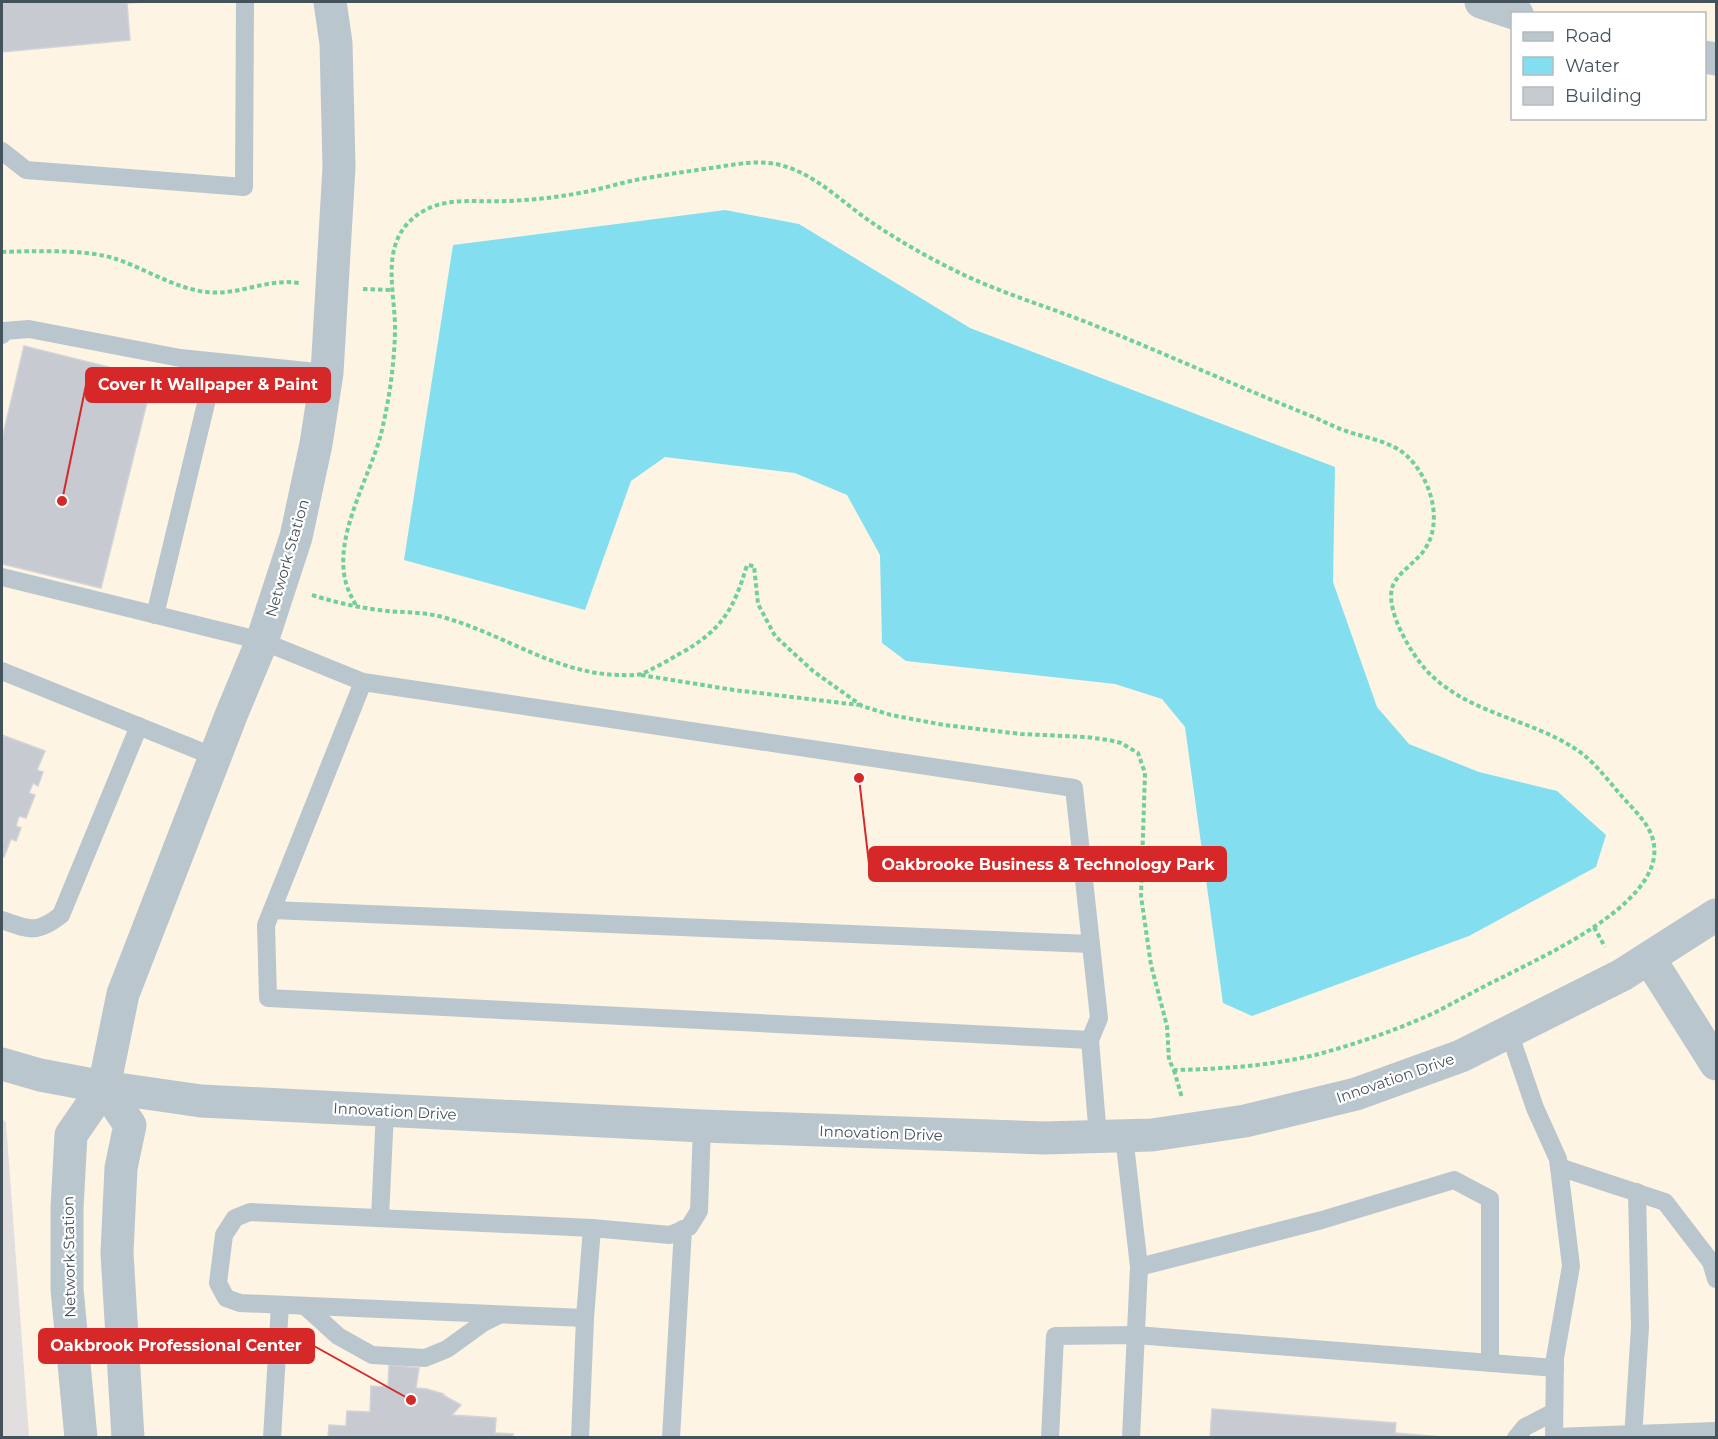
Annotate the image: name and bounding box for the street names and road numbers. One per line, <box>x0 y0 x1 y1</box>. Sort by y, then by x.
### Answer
street label: Network Station <box>261 497 313 619</box>
street label: Innovation Drive <box>1333 1049 1457 1107</box>
street label: Innovation Drive <box>333 1098 457 1124</box>
street label: Innovation Drive <box>819 1121 943 1145</box>
street label: Network Station <box>58 1196 80 1318</box>

